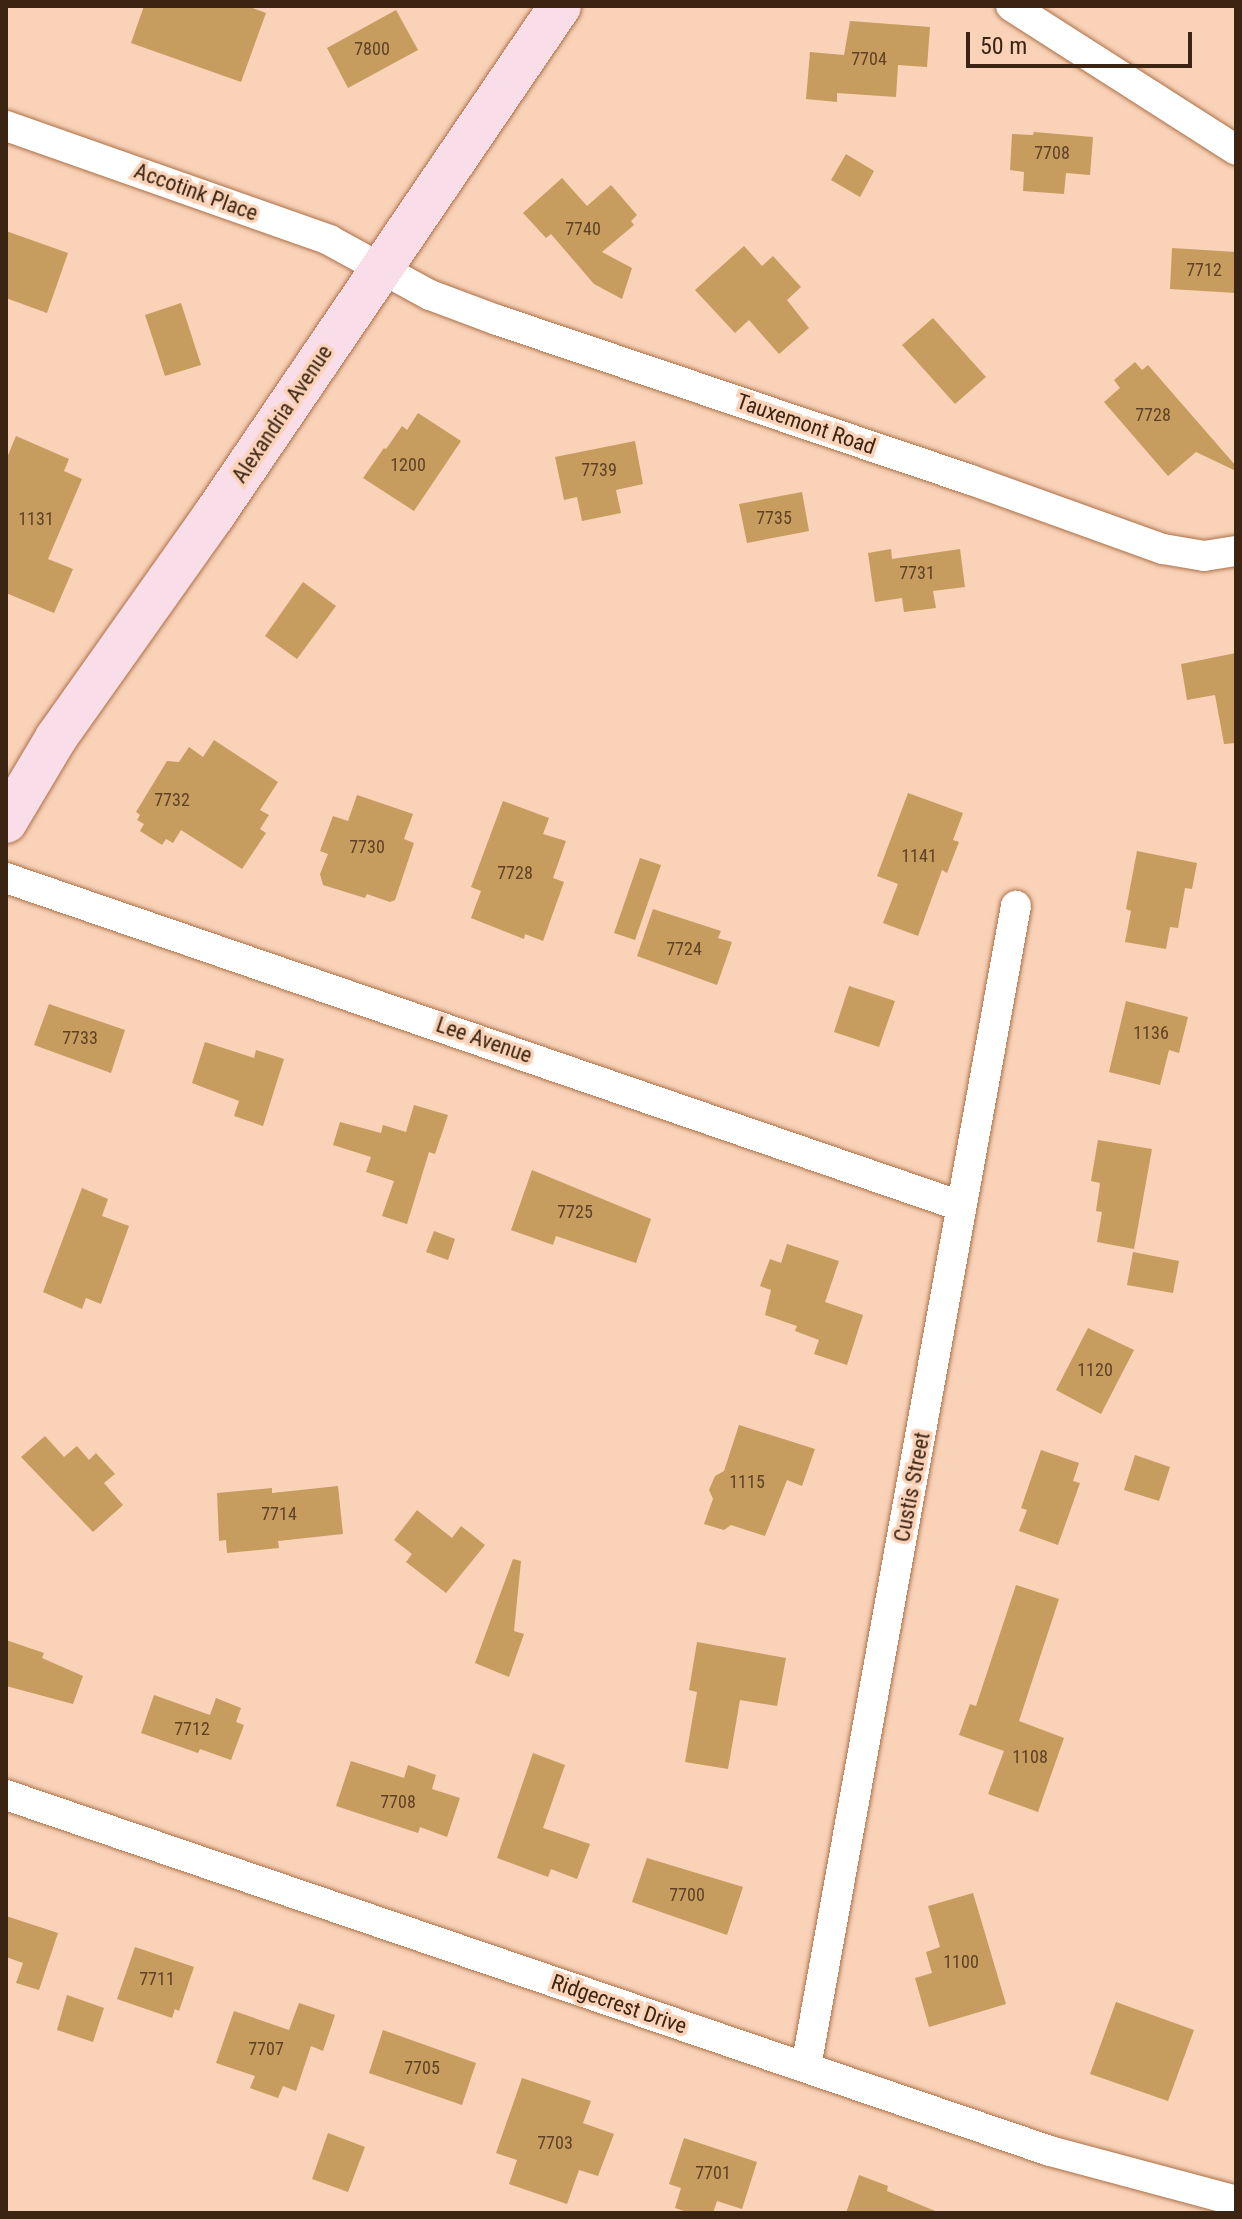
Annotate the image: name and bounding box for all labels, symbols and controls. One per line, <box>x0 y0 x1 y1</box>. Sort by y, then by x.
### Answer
scale bar <box>970 16 1196 66</box>
text: 50 m <box>980 32 1027 60</box>
house number: 7800 <box>354 38 390 60</box>
house number: 7704 <box>851 48 887 70</box>
house number: 7708 <box>1034 142 1070 164</box>
street label: Accotink Place <box>131 157 261 227</box>
house number: 7740 <box>565 218 601 240</box>
house number: 7712 <box>1186 259 1222 281</box>
street label: Alexandria Avenue <box>226 340 338 488</box>
street label: Tauxemont Road <box>733 388 879 460</box>
house number: 7728 <box>1135 404 1171 426</box>
house number: 1200 <box>390 454 426 476</box>
house number: 7739 <box>581 459 617 481</box>
house number: 7735 <box>756 507 792 529</box>
house number: 1131 <box>18 508 54 530</box>
house number: 7731 <box>899 562 935 584</box>
house number: 7732 <box>154 789 190 811</box>
house number: 7730 <box>349 836 385 858</box>
house number: 1141 <box>901 845 937 867</box>
house number: 7728 <box>497 862 533 884</box>
house number: 7724 <box>666 938 702 960</box>
street label: Lee Avenue <box>433 1011 535 1069</box>
house number: 1136 <box>1133 1022 1169 1044</box>
house number: 7733 <box>62 1027 98 1049</box>
house number: 7725 <box>557 1201 593 1223</box>
house number: 1120 <box>1077 1359 1113 1381</box>
street label: Custis Street <box>888 1430 936 1544</box>
house number: 1115 <box>729 1471 765 1493</box>
house number: 7714 <box>261 1503 297 1525</box>
house number: 7712 <box>174 1718 210 1740</box>
house number: 1108 <box>1012 1746 1048 1768</box>
house number: 7708 <box>380 1791 416 1813</box>
house number: 7700 <box>669 1884 705 1906</box>
house number: 1100 <box>943 1951 979 1973</box>
house number: 7711 <box>139 1968 175 1990</box>
street label: Ridgecrest Drive <box>548 1969 690 2039</box>
house number: 7707 <box>248 2038 284 2060</box>
house number: 7705 <box>404 2057 440 2079</box>
house number: 7703 <box>537 2132 573 2154</box>
house number: 7701 <box>695 2162 731 2184</box>

